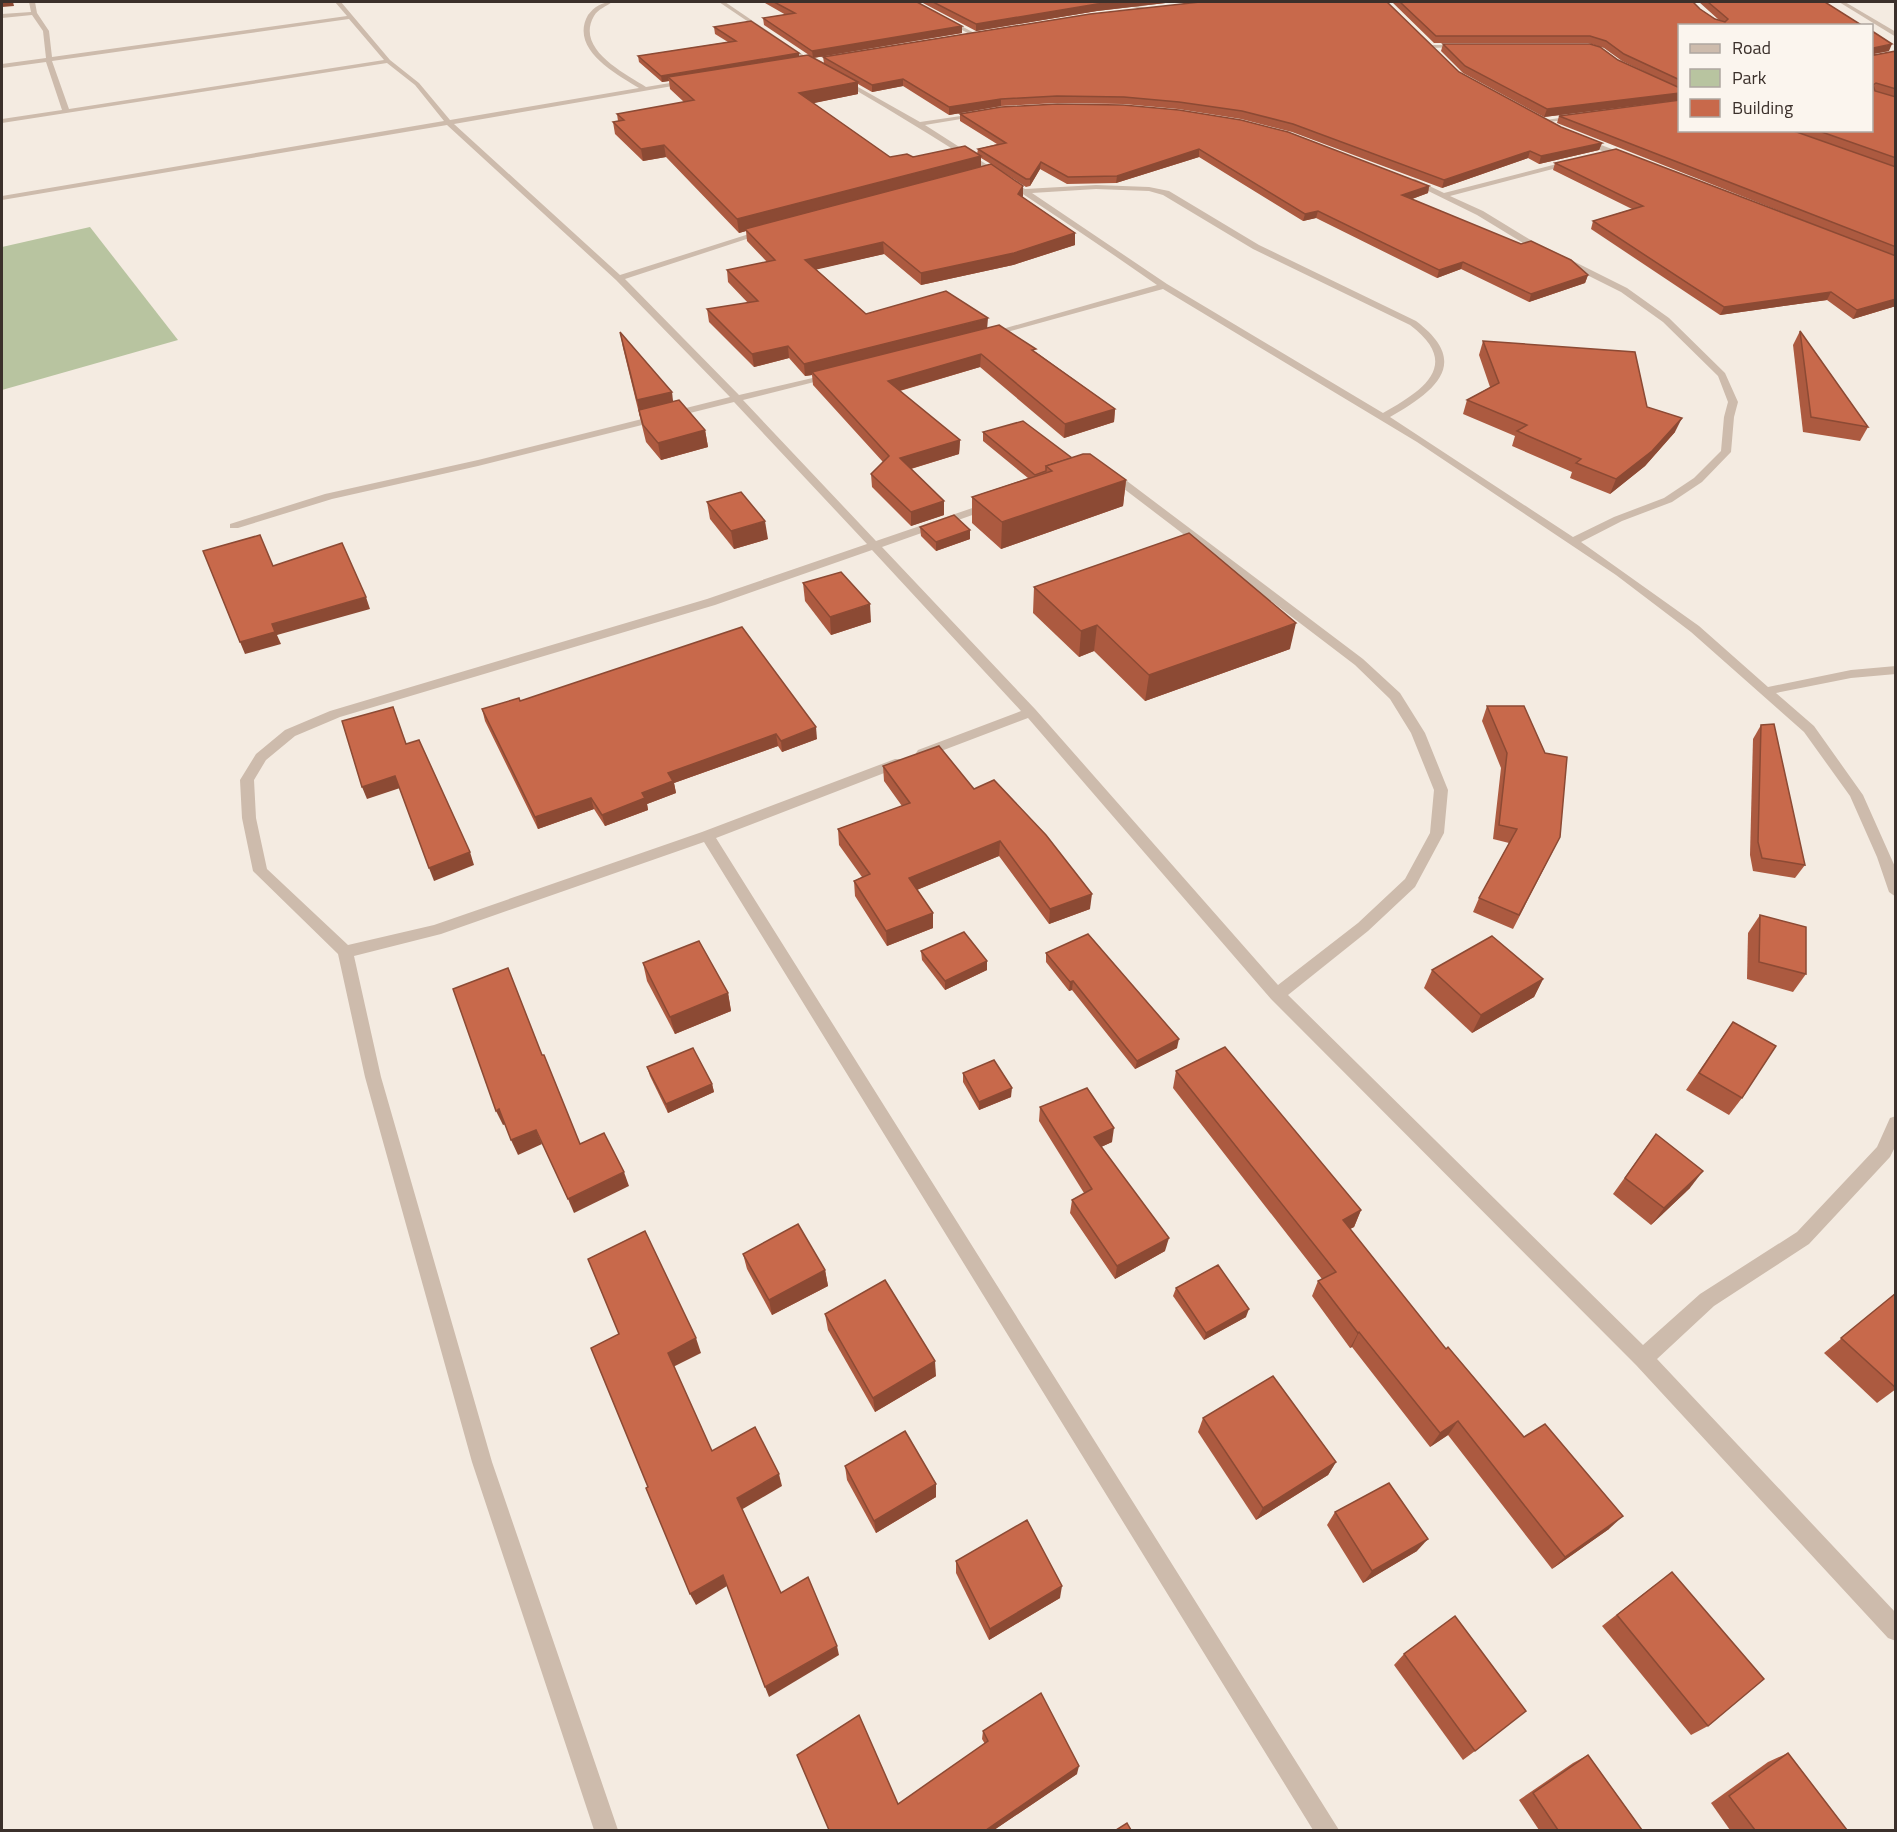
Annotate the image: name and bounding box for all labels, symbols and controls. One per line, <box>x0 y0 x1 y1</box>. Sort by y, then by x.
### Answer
legend <box>1678 24 1873 132</box>
text: Road <box>1732 34 1771 61</box>
text: Park <box>1732 64 1767 91</box>
text: Building <box>1732 94 1793 121</box>

